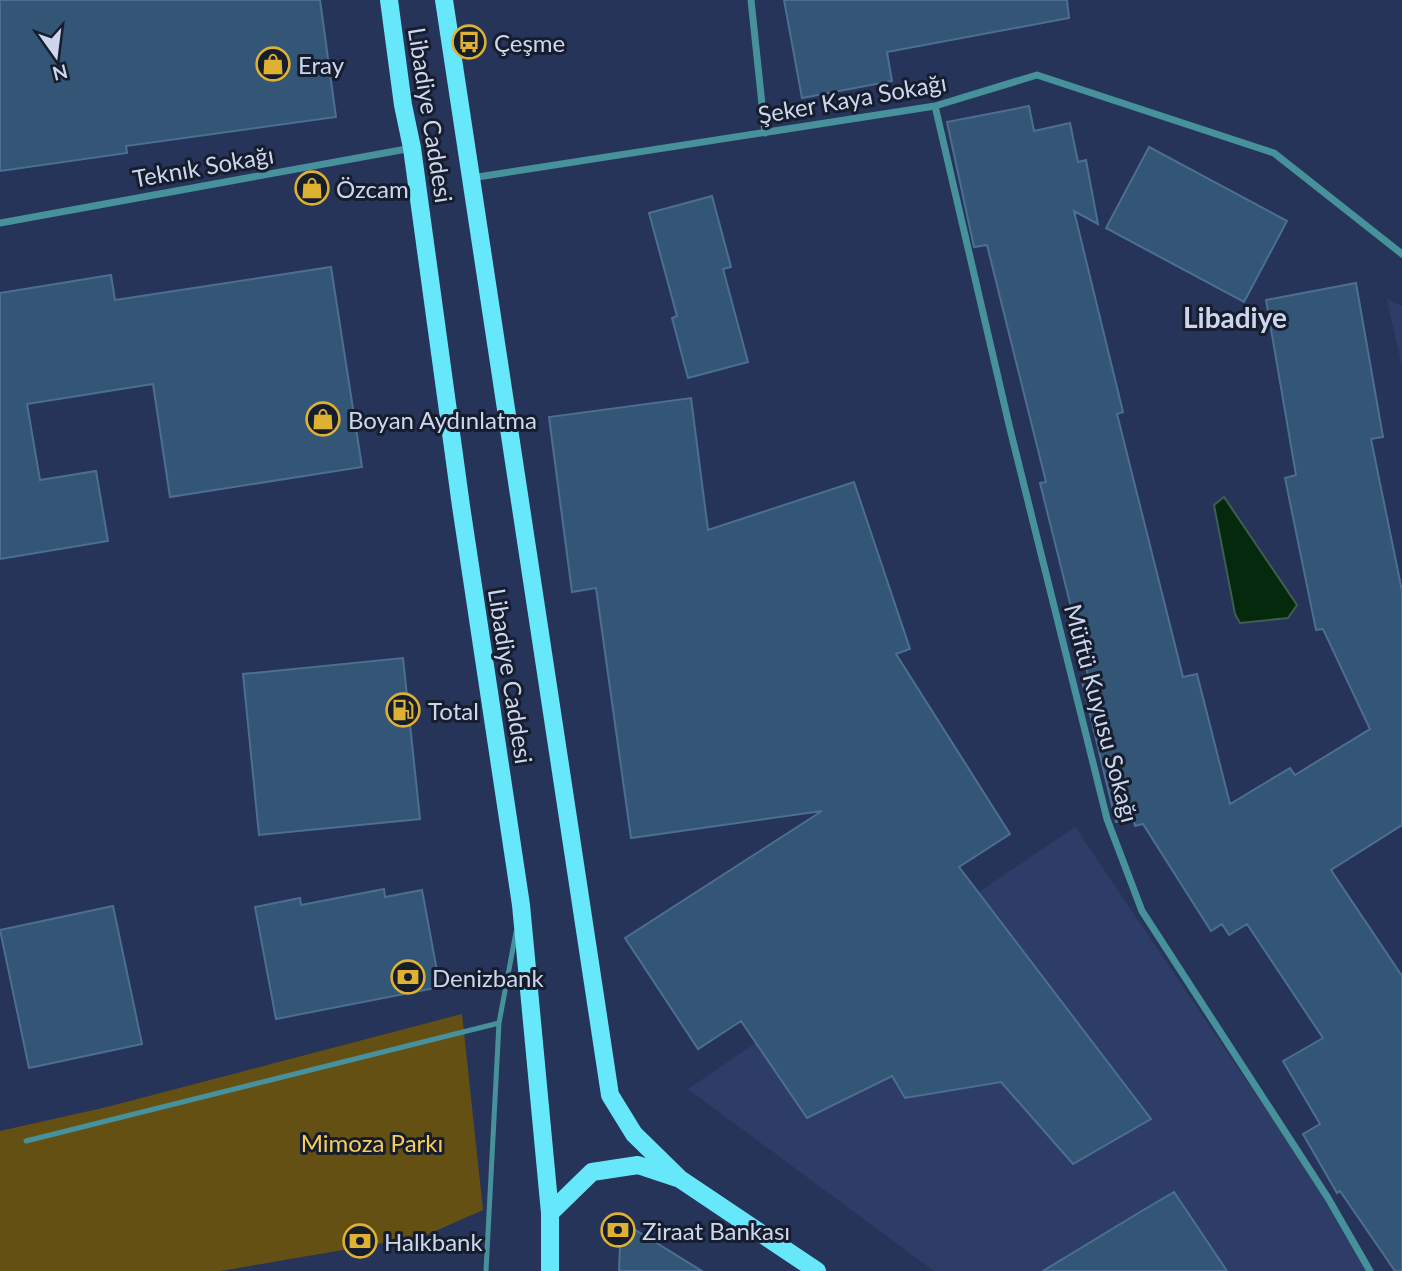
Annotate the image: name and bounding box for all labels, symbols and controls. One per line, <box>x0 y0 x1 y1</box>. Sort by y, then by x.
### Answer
north arrow <box>21 21 91 91</box>
bus stop icon: Çeşme <box>450 23 488 61</box>
street label: Libadiye Caddesi <box>403 25 459 205</box>
place label: Çeşme <box>494 28 565 57</box>
shop icon: Eray <box>254 45 292 83</box>
place label: Eray <box>298 50 345 79</box>
text: N <box>50 60 70 86</box>
street label: Şeker Kaya Sokağı <box>756 67 948 129</box>
street label: Teknık Sokağı <box>130 139 276 193</box>
shop icon: Özcam <box>293 169 331 207</box>
place label: Özcam <box>336 174 409 203</box>
district label: Libadiye <box>1183 300 1287 334</box>
shop icon: Boyan Aydınlatma <box>304 400 342 438</box>
place label: Boyan Aydınlatma <box>348 405 537 434</box>
street label: Libadiye Caddesi <box>483 586 539 766</box>
street label: Müftü Kuyusu Sokağı <box>1059 601 1145 825</box>
fuel station icon: Total <box>384 691 422 729</box>
place label: Total <box>428 696 479 725</box>
bank icon: Denizbank <box>389 958 427 996</box>
place label: Denizbank <box>432 963 545 992</box>
park label: Mimoza Parkı <box>301 1128 443 1157</box>
bank icon: Ziraat Bankası <box>599 1211 637 1249</box>
place label: Ziraat Bankası <box>642 1216 790 1245</box>
bank icon: Halkbank <box>341 1222 379 1260</box>
place label: Halkbank <box>384 1227 484 1256</box>

